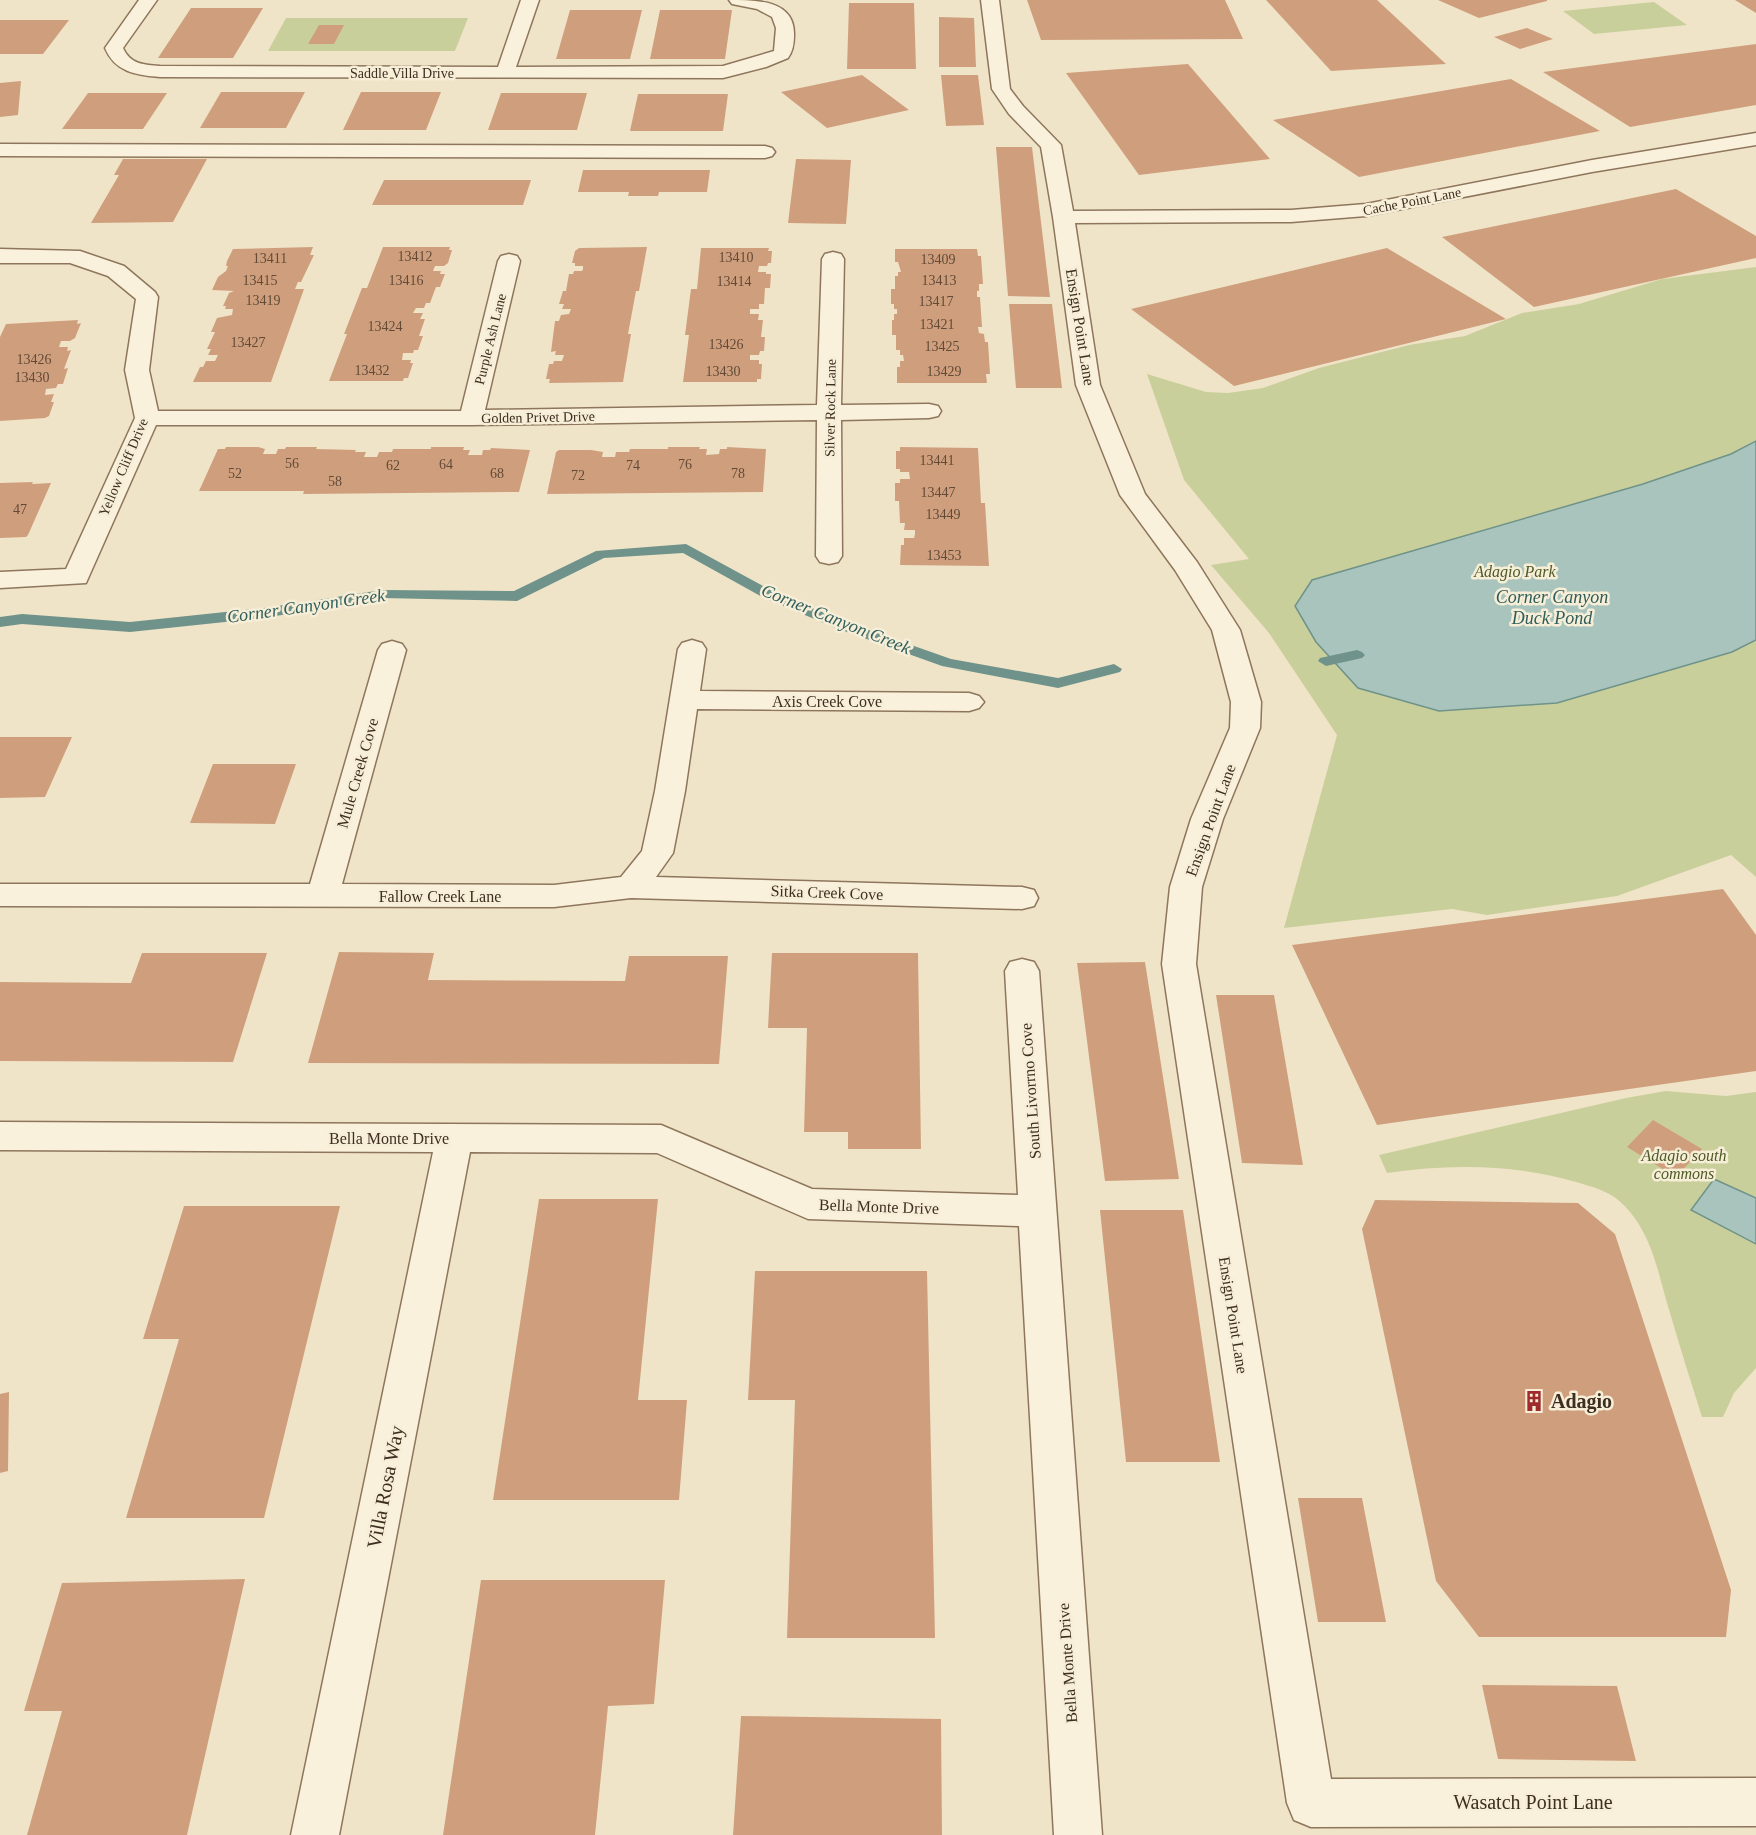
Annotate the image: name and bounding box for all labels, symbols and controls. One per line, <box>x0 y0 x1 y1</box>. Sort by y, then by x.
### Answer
street label: Saddle Villa Drive <box>350 66 454 81</box>
street label: Cache Point Lane <box>1362 185 1462 218</box>
house number: 13412 <box>398 249 433 264</box>
house number: 13410 <box>719 250 754 265</box>
house number: 13411 <box>253 251 287 266</box>
house number: 13409 <box>921 252 956 267</box>
street label: Ensign Point Lane <box>1062 267 1098 387</box>
house number: 13415 <box>243 273 278 288</box>
house number: 13416 <box>389 273 424 288</box>
house number: 13413 <box>922 273 957 288</box>
house number: 13414 <box>717 274 752 289</box>
street label: Purple Ash Lane <box>472 292 509 386</box>
house number: 13419 <box>246 293 281 308</box>
house number: 13417 <box>919 294 954 309</box>
house number: 13421 <box>920 317 955 332</box>
house number: 13424 <box>368 319 403 334</box>
house number: 13427 <box>231 335 266 350</box>
house number: 13426 <box>709 337 744 352</box>
house number: 13425 <box>925 339 960 354</box>
house number: 13426 <box>17 352 52 367</box>
street label: Silver Rock Lane <box>822 359 839 457</box>
house number: 13432 <box>355 363 390 378</box>
house number: 13430 <box>706 364 741 379</box>
house number: 13429 <box>927 364 962 379</box>
house number: 13430 <box>15 370 50 385</box>
street label: Golden Privet Drive <box>481 409 595 426</box>
street label: Yellow Cliff Drive <box>96 416 151 518</box>
house number: 13441 <box>920 453 955 468</box>
house number: 56 <box>285 456 299 471</box>
house number: 64 <box>439 457 453 472</box>
house number: 76 <box>678 457 692 472</box>
house number: 62 <box>386 458 400 473</box>
house number: 74 <box>626 458 640 473</box>
house number: 52 <box>228 466 242 481</box>
house number: 68 <box>490 466 504 481</box>
house number: 78 <box>731 466 745 481</box>
house number: 72 <box>571 468 585 483</box>
house number: 58 <box>328 474 342 489</box>
house number: 13447 <box>921 485 956 500</box>
house number: 47 <box>13 502 27 517</box>
house number: 13449 <box>926 507 961 522</box>
house number: 13453 <box>927 548 962 563</box>
park label: Adagio Park <box>1473 563 1557 581</box>
water label: Corner Canyon Creek <box>758 580 915 658</box>
water label: Corner Canyon Creek <box>226 585 387 627</box>
water label: Corner Canyon Duck Pond <box>1496 587 1608 628</box>
street label: Axis Creek Cove <box>772 693 882 710</box>
street label: Mule Creek Cove <box>334 716 381 830</box>
street label: Ensign Point Lane <box>1182 762 1240 879</box>
street label: Sitka Creek Cove <box>770 882 884 903</box>
street label: Fallow Creek Lane <box>379 888 501 905</box>
street label: South Livorrno Cove <box>1017 1023 1044 1159</box>
street label: Bella Monte Drive <box>329 1130 449 1147</box>
park label: Adagio south commons <box>1641 1147 1726 1182</box>
street label: Bella Monte Drive <box>819 1196 939 1217</box>
street label: Ensign Point Lane <box>1215 1255 1251 1375</box>
building icon: Adagio <box>1522 1389 1546 1413</box>
place label: Adagio <box>1551 1390 1612 1413</box>
street label: Villa Rosa Way <box>362 1424 409 1550</box>
street label: Bella Monte Drive <box>1055 1603 1080 1723</box>
street label: Wasatch Point Lane <box>1453 1791 1613 1813</box>

